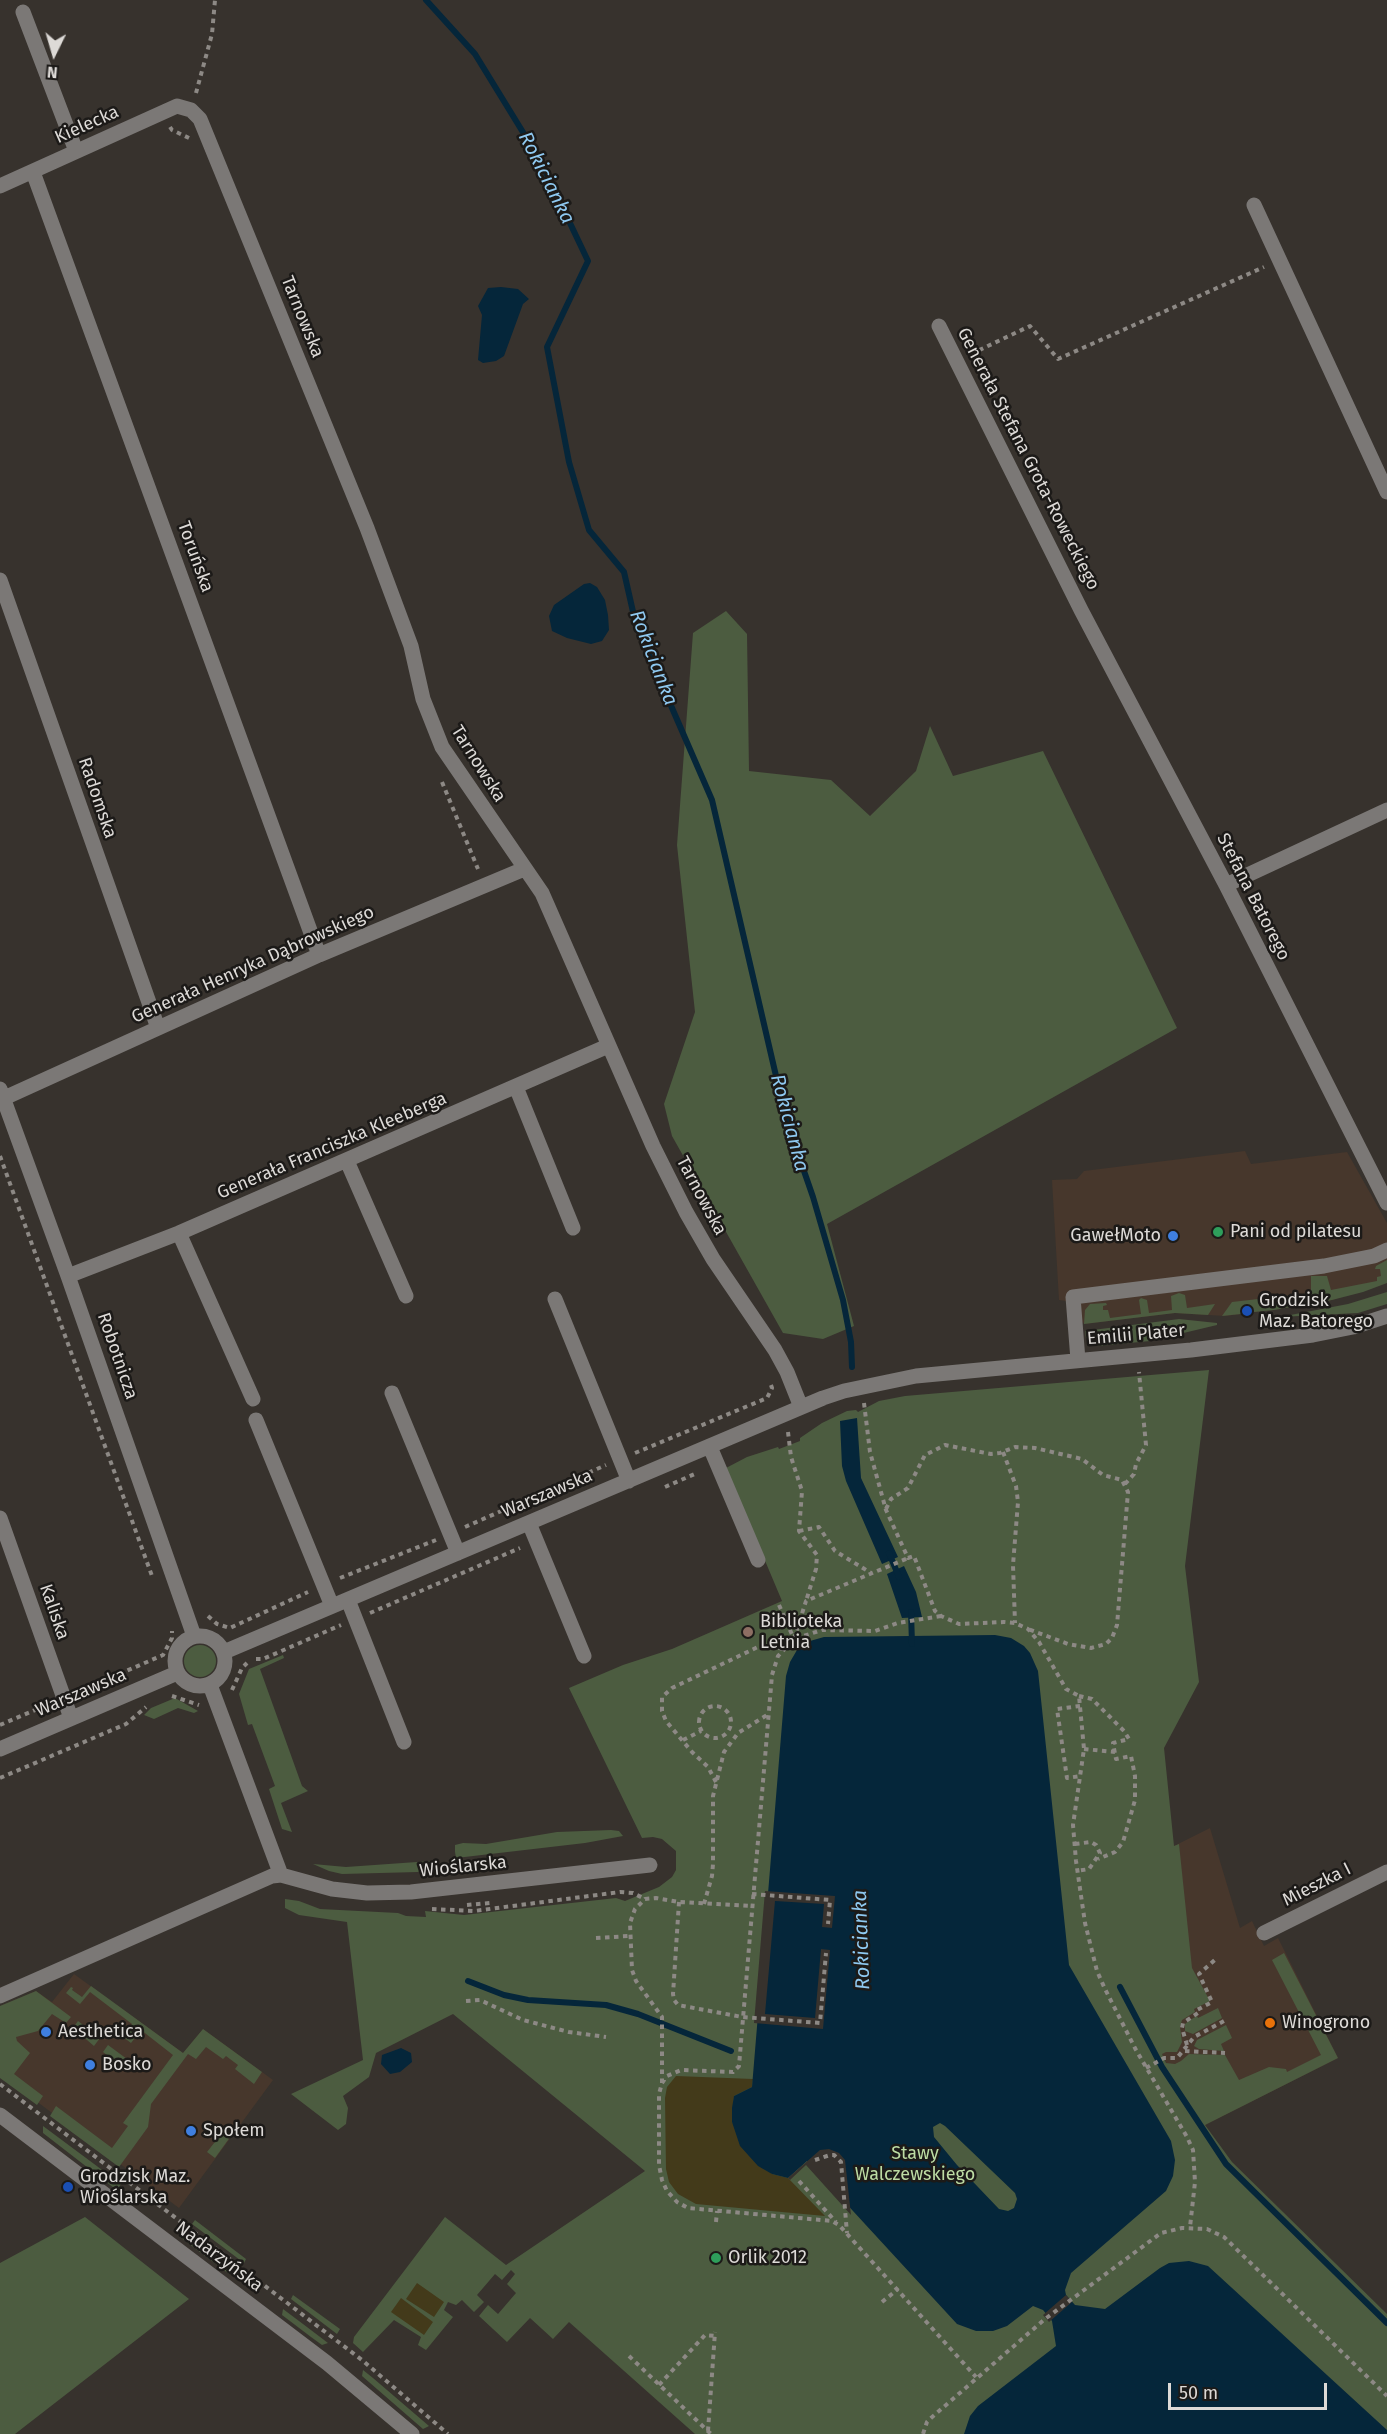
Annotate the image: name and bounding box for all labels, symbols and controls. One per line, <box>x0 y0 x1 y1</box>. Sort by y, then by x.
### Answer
north arrow <box>24 24 84 84</box>
text: N <box>46 63 59 82</box>
street label: Kielecka <box>52 101 122 149</box>
water label: Rokicianka <box>513 128 579 228</box>
street label: Tarnowska <box>276 273 328 361</box>
street label: Generała Stefana Grota-Roweckiego <box>952 324 1104 594</box>
street label: Toruńska <box>172 519 218 595</box>
water label: Rokicianka <box>624 607 682 709</box>
street label: Tarnowska <box>446 722 510 806</box>
street label: Radomska <box>73 755 121 841</box>
street label: Stefana Batorego <box>1212 830 1294 964</box>
street label: Generała Henryka Dąbrowskiego <box>128 902 378 1028</box>
water label: Rokicianka <box>764 1072 814 1174</box>
street label: Generała Franciszka Kleeberga <box>214 1088 450 1204</box>
street label: Tarnowska <box>671 1153 731 1239</box>
place label: Pani od pilatesu <box>1230 1221 1361 1243</box>
place label: GawełMoto <box>1070 1225 1161 1247</box>
marker: Pani od pilatesu <box>1211 1225 1225 1239</box>
marker: GawełMoto <box>1166 1229 1180 1243</box>
place label: Grodzisk Maz. Batorego <box>1259 1290 1373 1332</box>
marker: Grodzisk Maz. Batorego <box>1240 1304 1254 1318</box>
street label: Robotnicza <box>92 1310 142 1402</box>
street label: Emilii Plater <box>1086 1320 1186 1350</box>
street label: Warszawska <box>498 1465 596 1523</box>
street label: Kaliska <box>34 1581 74 1643</box>
place label: Biblioteka Letnia <box>760 1611 842 1654</box>
marker: Biblioteka Letnia <box>741 1625 755 1639</box>
street label: Warszawska <box>32 1664 130 1722</box>
street label: Wioślarska <box>418 1852 508 1882</box>
street label: Mieszka I <box>1279 1859 1355 1911</box>
water label: Rokicianka <box>848 1890 876 1990</box>
place label: Winogrono <box>1282 2012 1370 2034</box>
marker: Winogrono <box>1263 2016 1277 2030</box>
place label: Aesthetica <box>58 2021 143 2043</box>
marker: Aesthetica <box>39 2025 53 2039</box>
place label: Bosko <box>102 2054 151 2076</box>
marker: Bosko <box>83 2058 97 2072</box>
place label: Społem <box>203 2120 265 2142</box>
marker: Społem <box>184 2124 198 2138</box>
park label: Stawy Walczewskiego <box>855 2143 975 2186</box>
place label: Grodzisk Maz. Wioślarska <box>80 2166 190 2208</box>
marker: Grodzisk Maz. Wioślarska <box>61 2180 75 2194</box>
street label: Nadarzyńska <box>171 2217 267 2297</box>
place label: Orlik 2012 <box>728 2247 807 2269</box>
marker: Orlik 2012 <box>709 2251 723 2265</box>
scale bar <box>1171 2371 1330 2409</box>
text: 50 m <box>1179 2382 1218 2404</box>

